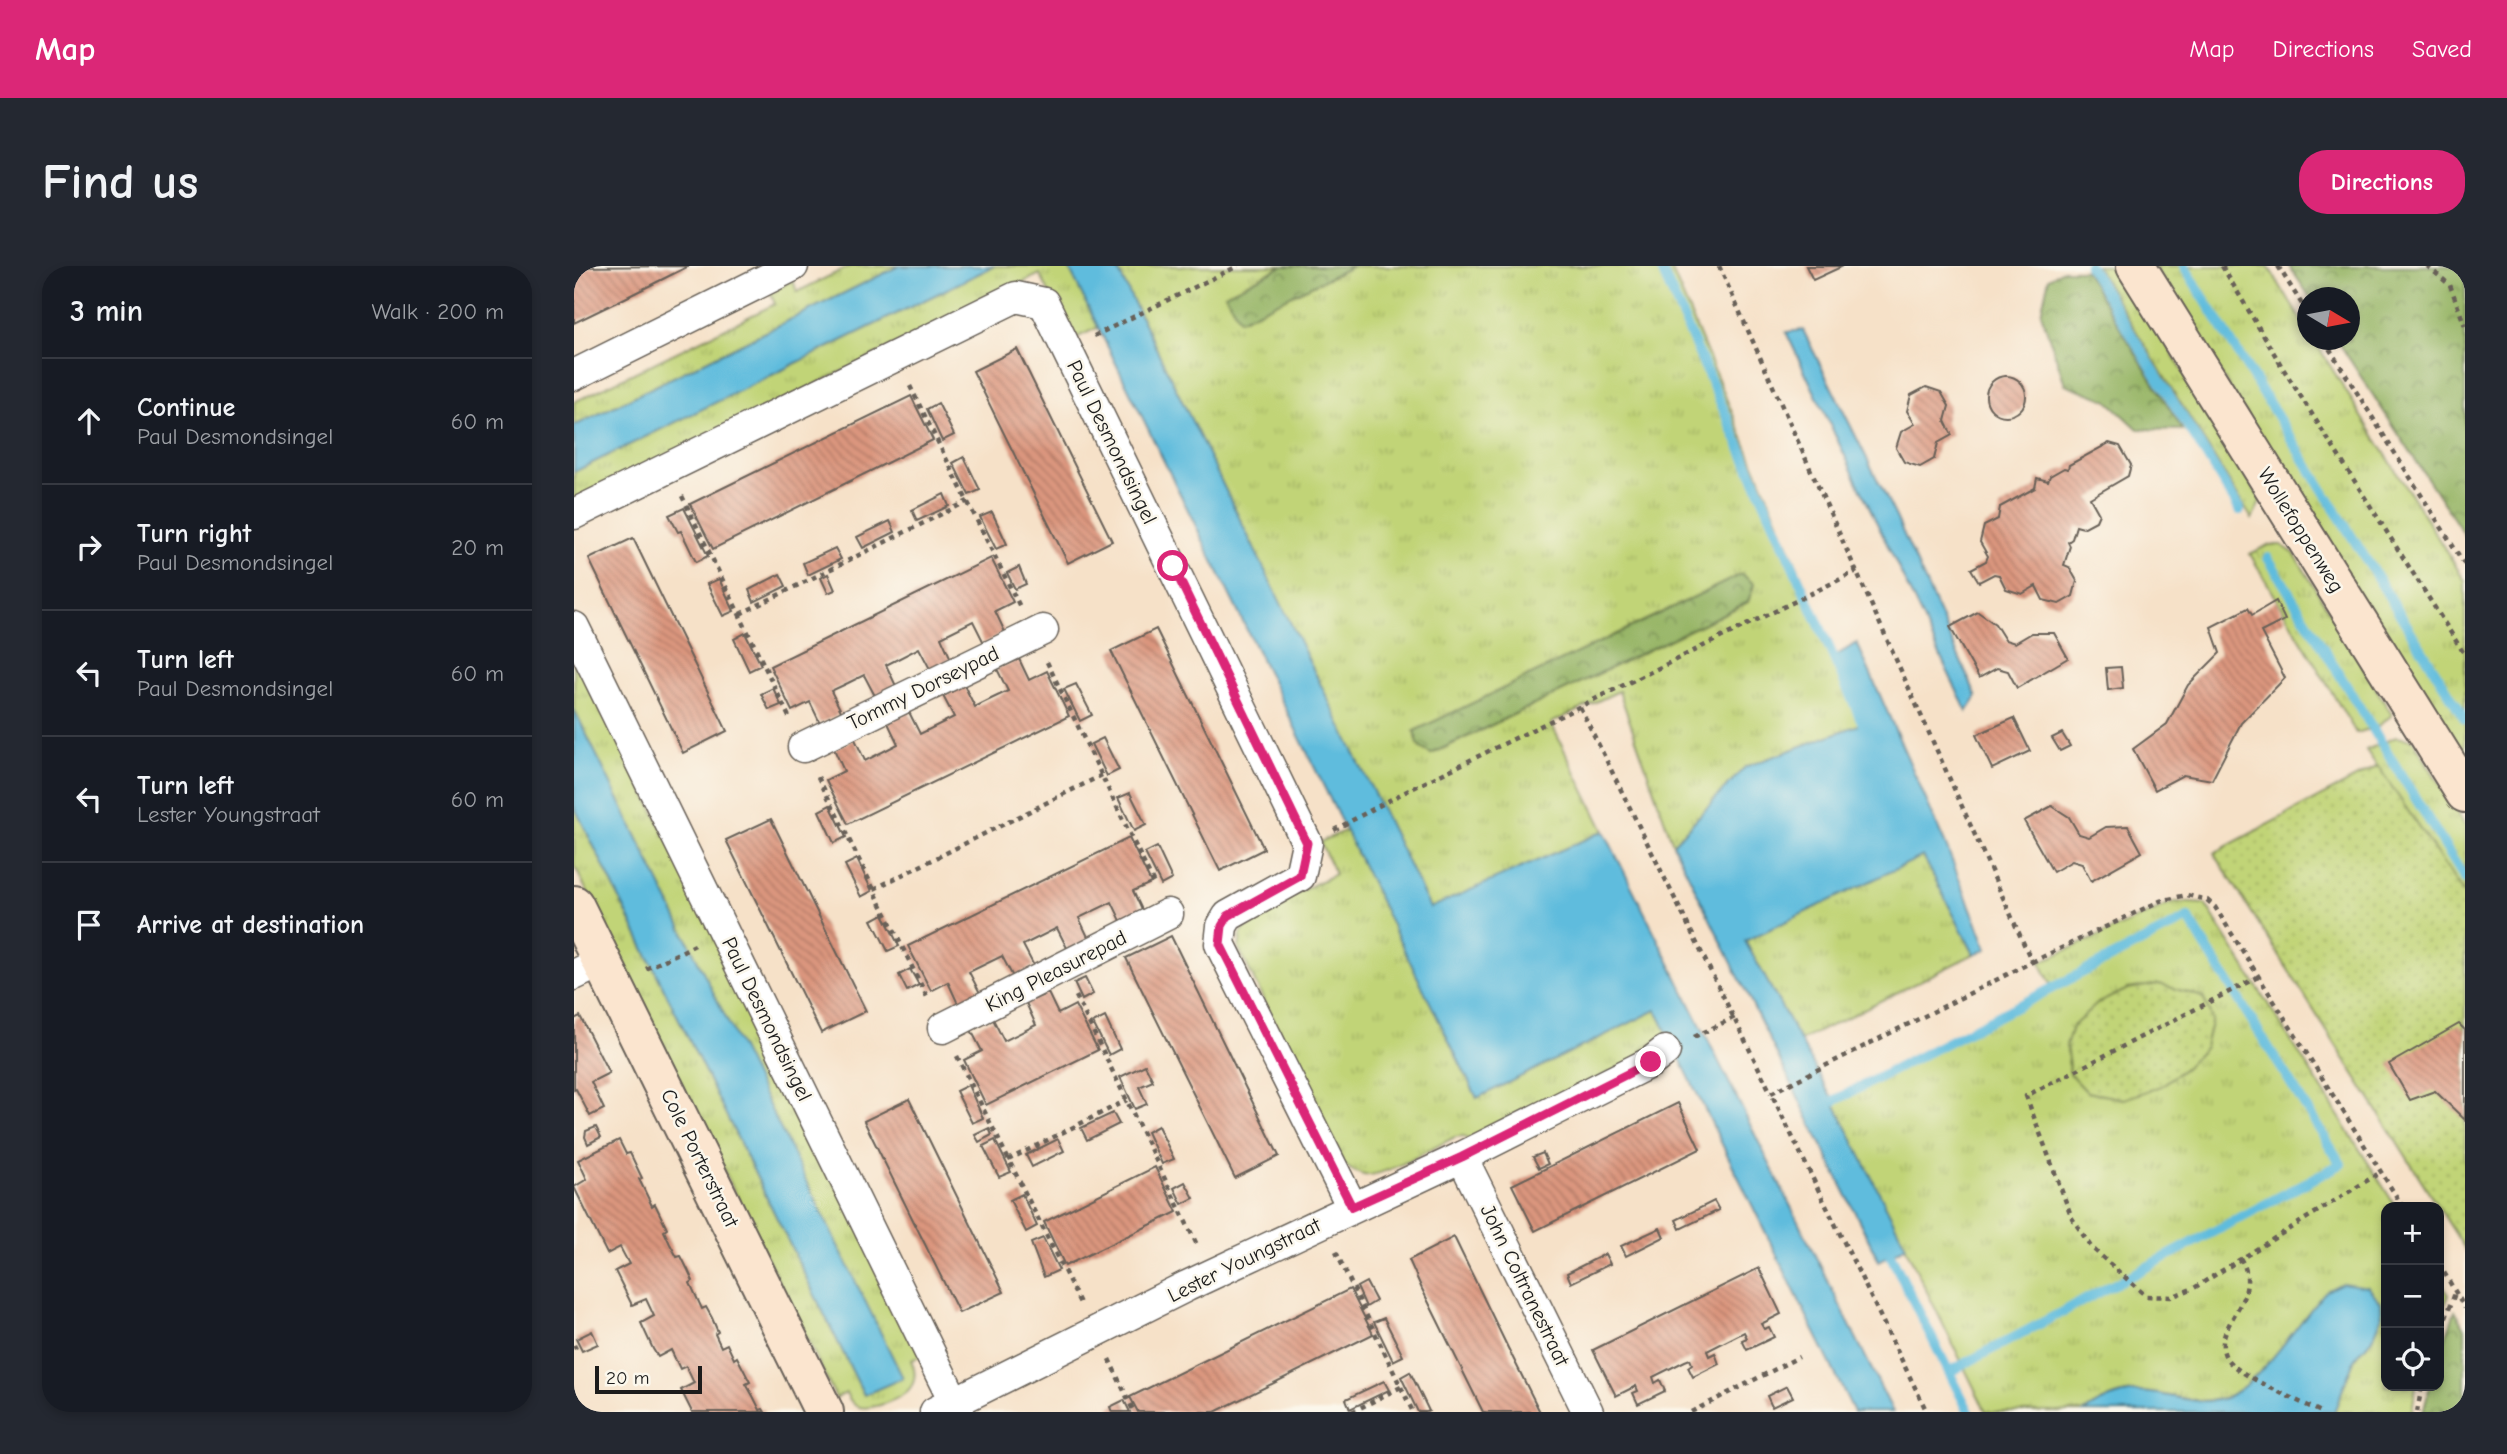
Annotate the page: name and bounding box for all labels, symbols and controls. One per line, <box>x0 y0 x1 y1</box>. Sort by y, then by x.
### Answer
text: Map <box>35 30 96 68</box>
text: Map <box>2189 35 2235 63</box>
text: Directions <box>2273 35 2374 63</box>
text: Saved <box>2412 35 2472 63</box>
button: Directions <box>2299 150 2465 214</box>
text: Find us <box>42 154 198 210</box>
north arrow <box>2297 287 2360 350</box>
text: 3 min <box>70 294 143 329</box>
text: Walk · 200 m <box>371 298 504 325</box>
street label: Paul Desmondsingel <box>1062 356 1162 528</box>
text: Continue <box>137 393 235 423</box>
icon: ahead <box>70 402 108 440</box>
text: 60 m <box>451 408 504 435</box>
text: Paul Desmondsingel <box>137 423 333 450</box>
street label: Wollefoppenweg <box>2253 463 2349 597</box>
text: Turn right <box>137 519 251 549</box>
icon: right <box>70 528 108 566</box>
text: 20 m <box>451 534 504 561</box>
text: Paul Desmondsingel <box>137 549 333 576</box>
route start <box>1157 550 1188 581</box>
street label: Tommy Dorseypad <box>843 641 1003 735</box>
text: Turn left <box>137 645 234 675</box>
icon: left <box>70 654 108 692</box>
text: 60 m <box>451 660 504 687</box>
text: Paul Desmondsingel <box>137 675 333 702</box>
text: Turn left <box>137 771 234 801</box>
icon: left <box>70 780 108 818</box>
text: 60 m <box>451 786 504 813</box>
text: Lester Youngstraat <box>137 801 320 828</box>
icon: arrive <box>70 906 108 944</box>
text: Arrive at destination <box>137 910 364 940</box>
street label: King Pleasurepad <box>981 925 1131 1017</box>
street label: Paul Desmondsingel <box>717 933 817 1105</box>
route end <box>1635 1046 1666 1077</box>
street label: Cole Porterstraat <box>656 1085 744 1232</box>
street label: John Coltranestraat <box>1476 1200 1575 1370</box>
map controls <box>2381 1202 2444 1391</box>
button: + <box>2381 1202 2444 1265</box>
street label: Lester Youngstraat <box>1164 1212 1325 1307</box>
button: − <box>2381 1265 2444 1328</box>
button: locate <box>2381 1328 2444 1391</box>
scale bar <box>595 1363 702 1395</box>
text: 20 m <box>606 1367 650 1389</box>

